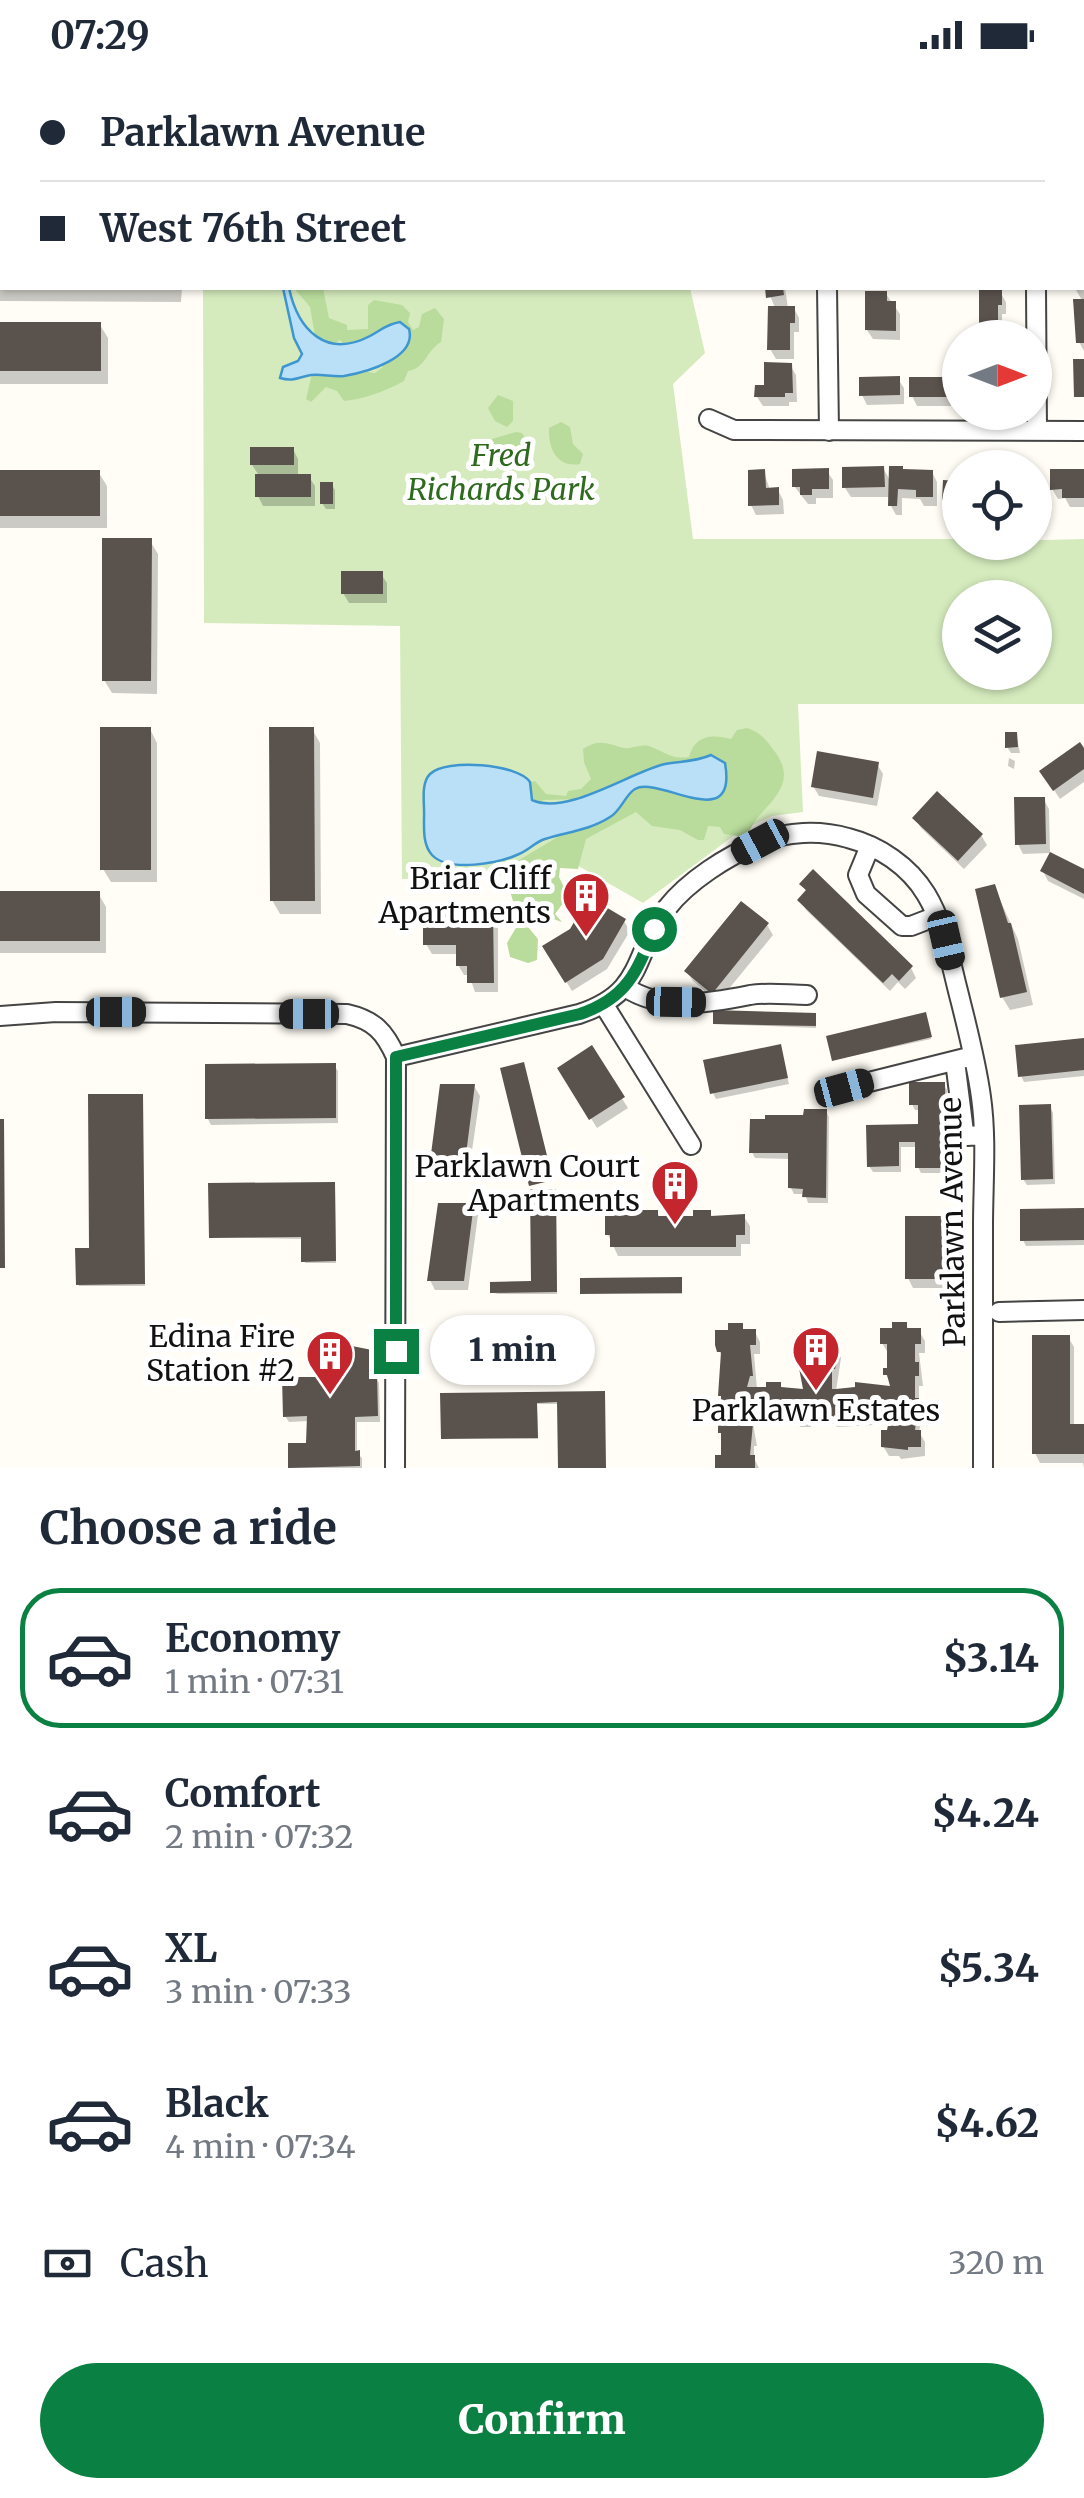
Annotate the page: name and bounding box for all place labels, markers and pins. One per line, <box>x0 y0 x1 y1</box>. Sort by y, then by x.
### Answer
place label: Briar Cliff Apartments <box>378 859 553 931</box>
building icon: Briar Cliff Apartments <box>560 870 612 938</box>
place label: Parklawn Court Apartments <box>415 1147 640 1219</box>
building icon: Parklawn Court Apartments <box>649 1158 701 1226</box>
place label: Edina Fire Station #2 <box>146 1317 295 1389</box>
building icon: Parklawn Estates <box>790 1324 842 1392</box>
building icon: Edina Fire Station #2 <box>304 1328 356 1396</box>
place label: Parklawn Estates <box>692 1391 940 1429</box>

